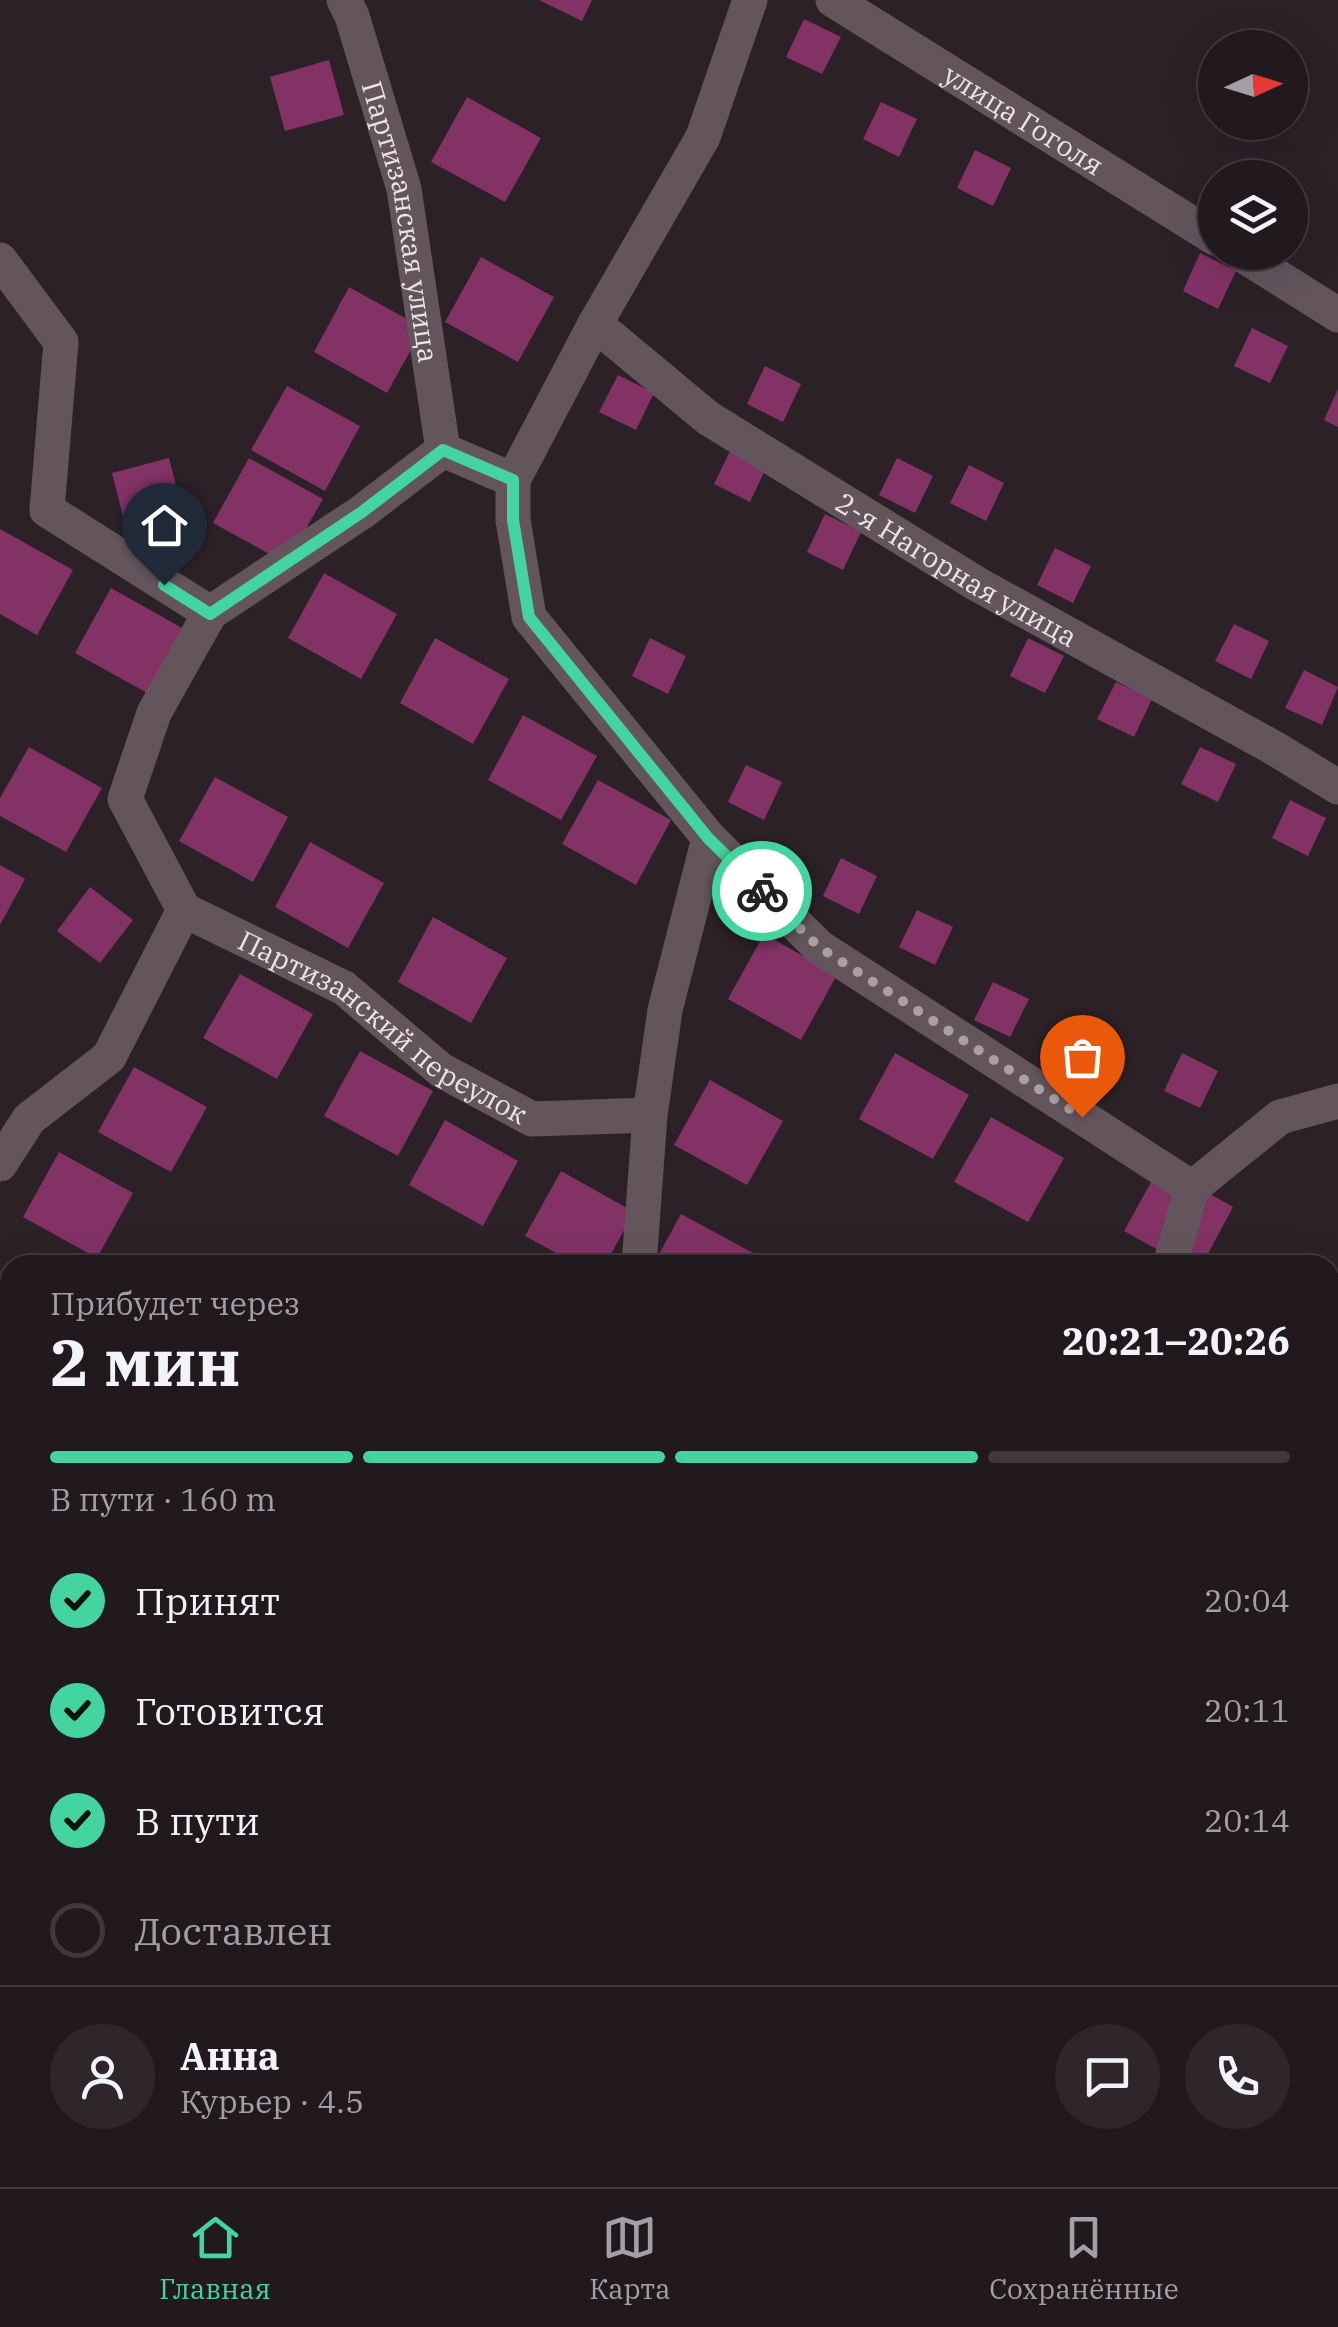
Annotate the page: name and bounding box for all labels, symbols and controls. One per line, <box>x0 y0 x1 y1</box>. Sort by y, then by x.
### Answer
north arrow <box>1198 30 1308 140</box>
map controls <box>1198 30 1308 270</box>
street label: улица Гоголя <box>937 55 1111 183</box>
street label: Партизанская улица <box>354 76 448 365</box>
button: layers <box>1198 160 1308 270</box>
pin <box>122 483 207 586</box>
street label: 2-я Нагорная улица <box>829 483 1084 654</box>
icon: home <box>137 498 192 553</box>
courier <box>712 841 812 941</box>
icon: bike <box>735 864 790 919</box>
street label: Партизанский переулок <box>232 921 534 1132</box>
pin <box>1040 1015 1125 1118</box>
icon: bag <box>1055 1030 1110 1085</box>
text: Прибудет через <box>50 1282 300 1324</box>
text: 20:21–20:26 <box>1062 1316 1290 1365</box>
text: 2 мин <box>50 1319 241 1404</box>
text: В пути · 160 m <box>50 1478 276 1520</box>
icon: check <box>50 1573 105 1628</box>
text: Принят <box>135 1576 280 1625</box>
text: 20:04 <box>1204 1579 1290 1621</box>
icon: check <box>50 1683 105 1738</box>
text: Готовится <box>135 1686 325 1735</box>
text: 20:11 <box>1204 1689 1290 1731</box>
icon: check <box>50 1793 105 1848</box>
text: В пути <box>135 1796 260 1845</box>
text: 20:14 <box>1204 1799 1290 1841</box>
text: Доставлен <box>135 1906 332 1955</box>
button: person <box>50 2024 155 2129</box>
button: chat <box>1055 2024 1160 2129</box>
button: phone <box>1185 2024 1290 2129</box>
text: Анна <box>180 2031 280 2080</box>
text: Курьер · 4.5 <box>180 2080 364 2122</box>
tab: Главная <box>159 2210 271 2307</box>
tab: Карта <box>589 2210 671 2307</box>
tab: Сохранённые <box>989 2210 1179 2307</box>

